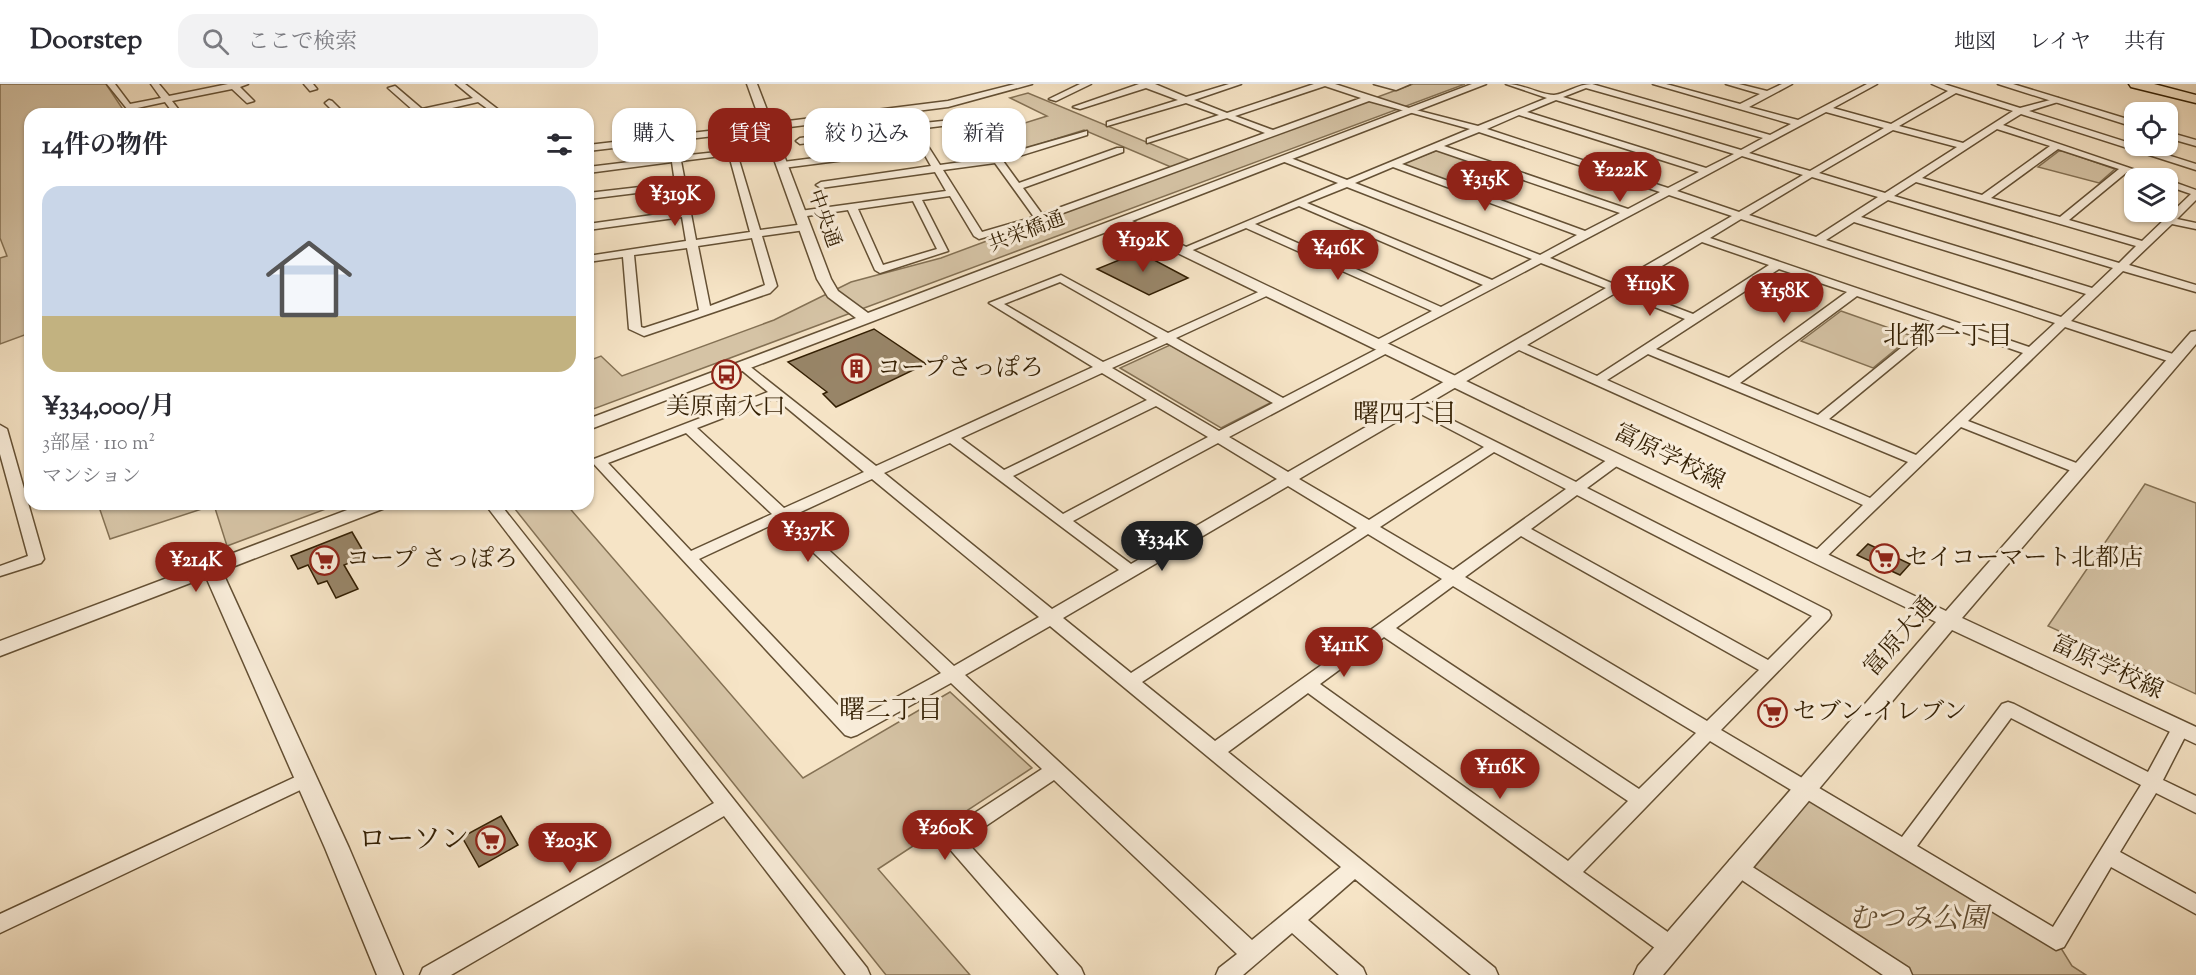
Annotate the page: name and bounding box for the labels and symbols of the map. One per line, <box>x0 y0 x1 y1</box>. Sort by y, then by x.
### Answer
pin: ¥222K <box>1578 152 1662 203</box>
pin: ¥315K <box>1443 161 1527 212</box>
pin: ¥319K <box>633 176 717 227</box>
street label: 中央通 <box>799 186 847 252</box>
street label: 共栄橋通 <box>984 205 1070 261</box>
pin: ¥192K <box>1101 222 1185 273</box>
pin: ¥416K <box>1296 230 1380 281</box>
pin: ¥119K <box>1608 266 1692 317</box>
pin: ¥158K <box>1742 273 1826 324</box>
district label: 北都一丁目 <box>1883 319 2013 356</box>
place label: コープさっぽろ <box>877 352 1044 386</box>
building icon: コープさっぽろ <box>840 353 872 385</box>
bus stop icon: 美原南入口 <box>710 359 742 391</box>
place label: 美原南入口 <box>666 391 786 425</box>
district label: 曙四丁目 <box>1353 397 1457 434</box>
street label: 富原学校線 <box>1608 416 1730 500</box>
pin: ¥337K <box>766 512 850 563</box>
pin: ¥334K <box>1120 521 1204 572</box>
pin: ¥214K <box>154 542 238 593</box>
place label: セイコーマート北都店 <box>1905 542 2143 576</box>
place label: コープ さっぽろ <box>346 543 518 577</box>
supermarket icon: セイコーマート北都店 <box>1868 543 1900 575</box>
supermarket icon: コープ さっぽろ <box>309 544 341 576</box>
street label: 富原大通 <box>1857 590 1945 684</box>
pin: ¥411K <box>1302 627 1386 678</box>
street label: 富原学校線 <box>2045 627 2169 709</box>
district label: 曙二丁目 <box>839 693 943 730</box>
place label: セブン-イレブン <box>1793 696 1967 730</box>
supermarket icon: セブン-イレブン <box>1756 697 1788 729</box>
pin: ¥116K <box>1458 749 1542 800</box>
pin: ¥260K <box>903 810 987 861</box>
place label: ローソン <box>358 821 469 861</box>
pin: ¥203K <box>528 823 612 874</box>
supermarket icon: ローソン <box>474 825 506 857</box>
park label: むつみ公園 <box>1848 900 1992 940</box>

